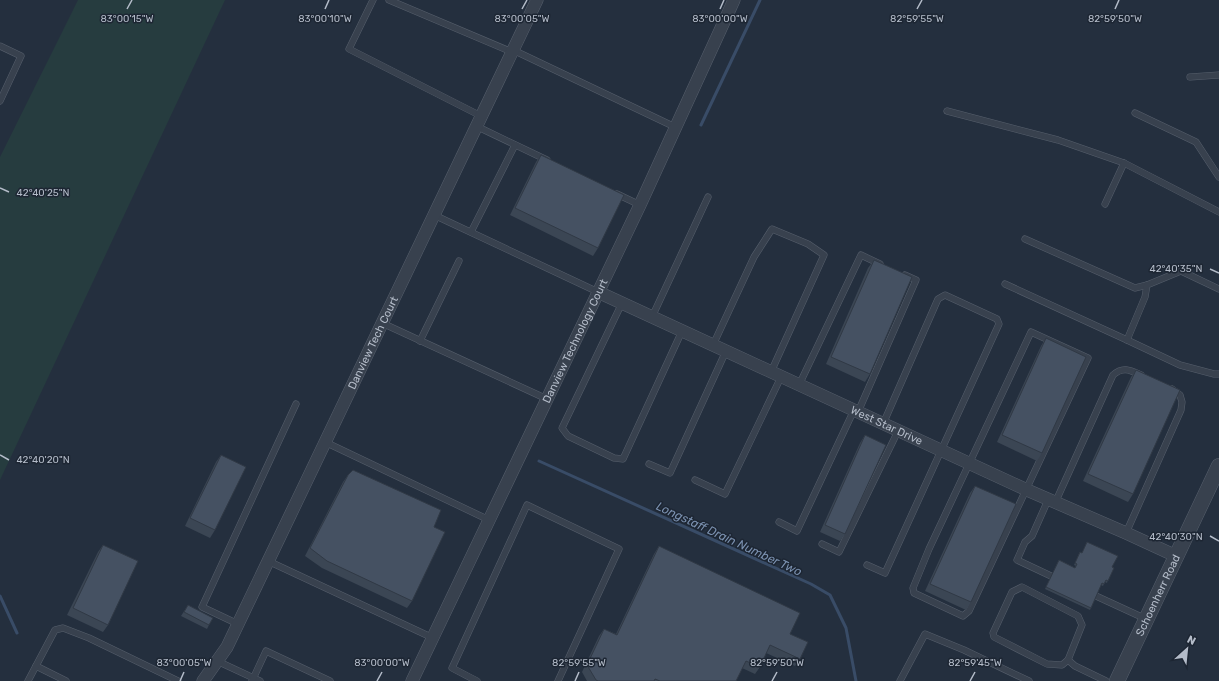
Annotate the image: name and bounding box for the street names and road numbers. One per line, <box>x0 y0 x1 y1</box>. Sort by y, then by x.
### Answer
street label: Danview Technology Court <box>540 276 610 405</box>
street label: Danview Tech Court <box>345 293 401 391</box>
street label: West Star Drive <box>849 403 925 447</box>
street label: Schoenherr Road <box>1133 552 1183 638</box>

